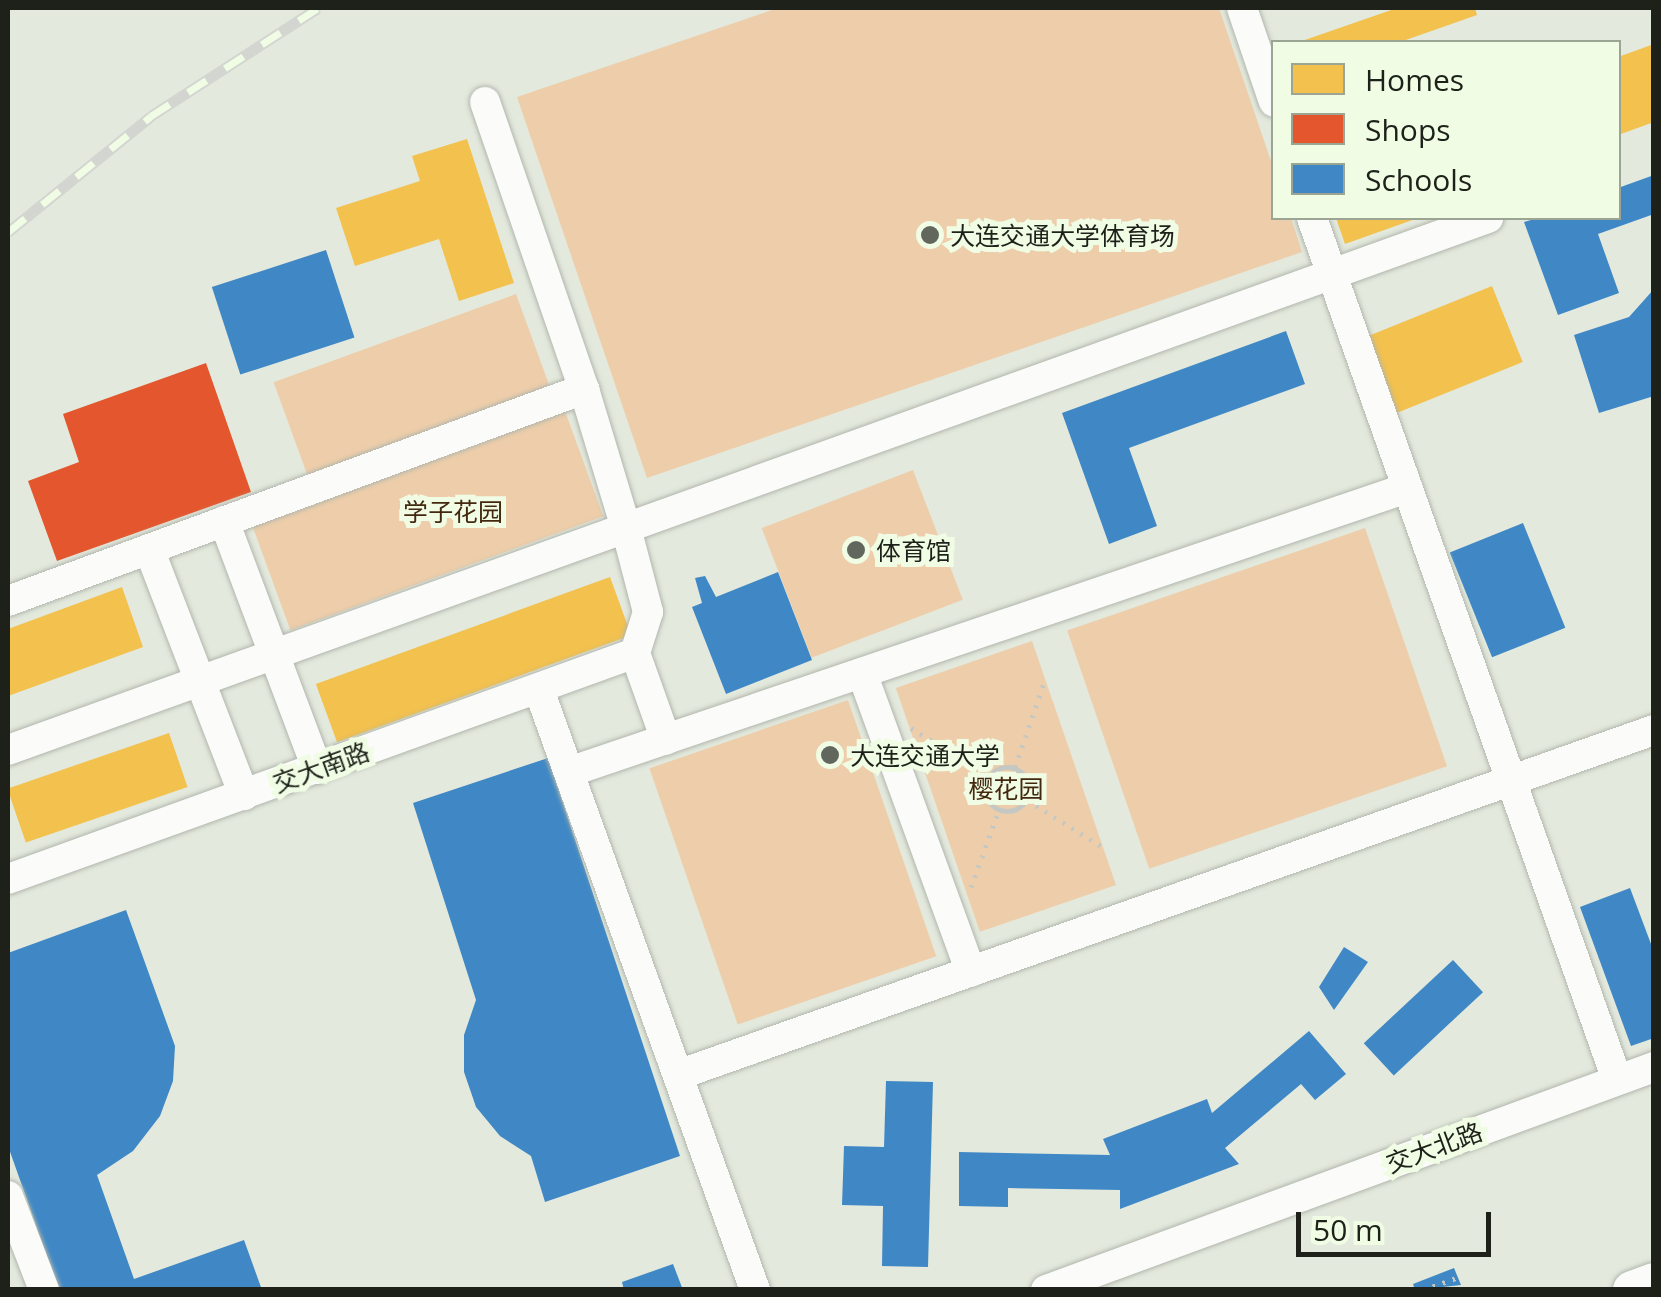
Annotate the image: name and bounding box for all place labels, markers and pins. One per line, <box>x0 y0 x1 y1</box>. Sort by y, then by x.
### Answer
place label: 大连交通大学体育场 <box>950 220 1175 250</box>
marker: 大连交通大学体育场 <box>919 224 941 246</box>
place label: 体育馆 <box>876 535 951 565</box>
marker: 体育馆 <box>845 539 867 561</box>
place label: 大连交通大学 <box>850 740 1000 770</box>
marker: 大连交通大学 <box>819 744 841 766</box>

